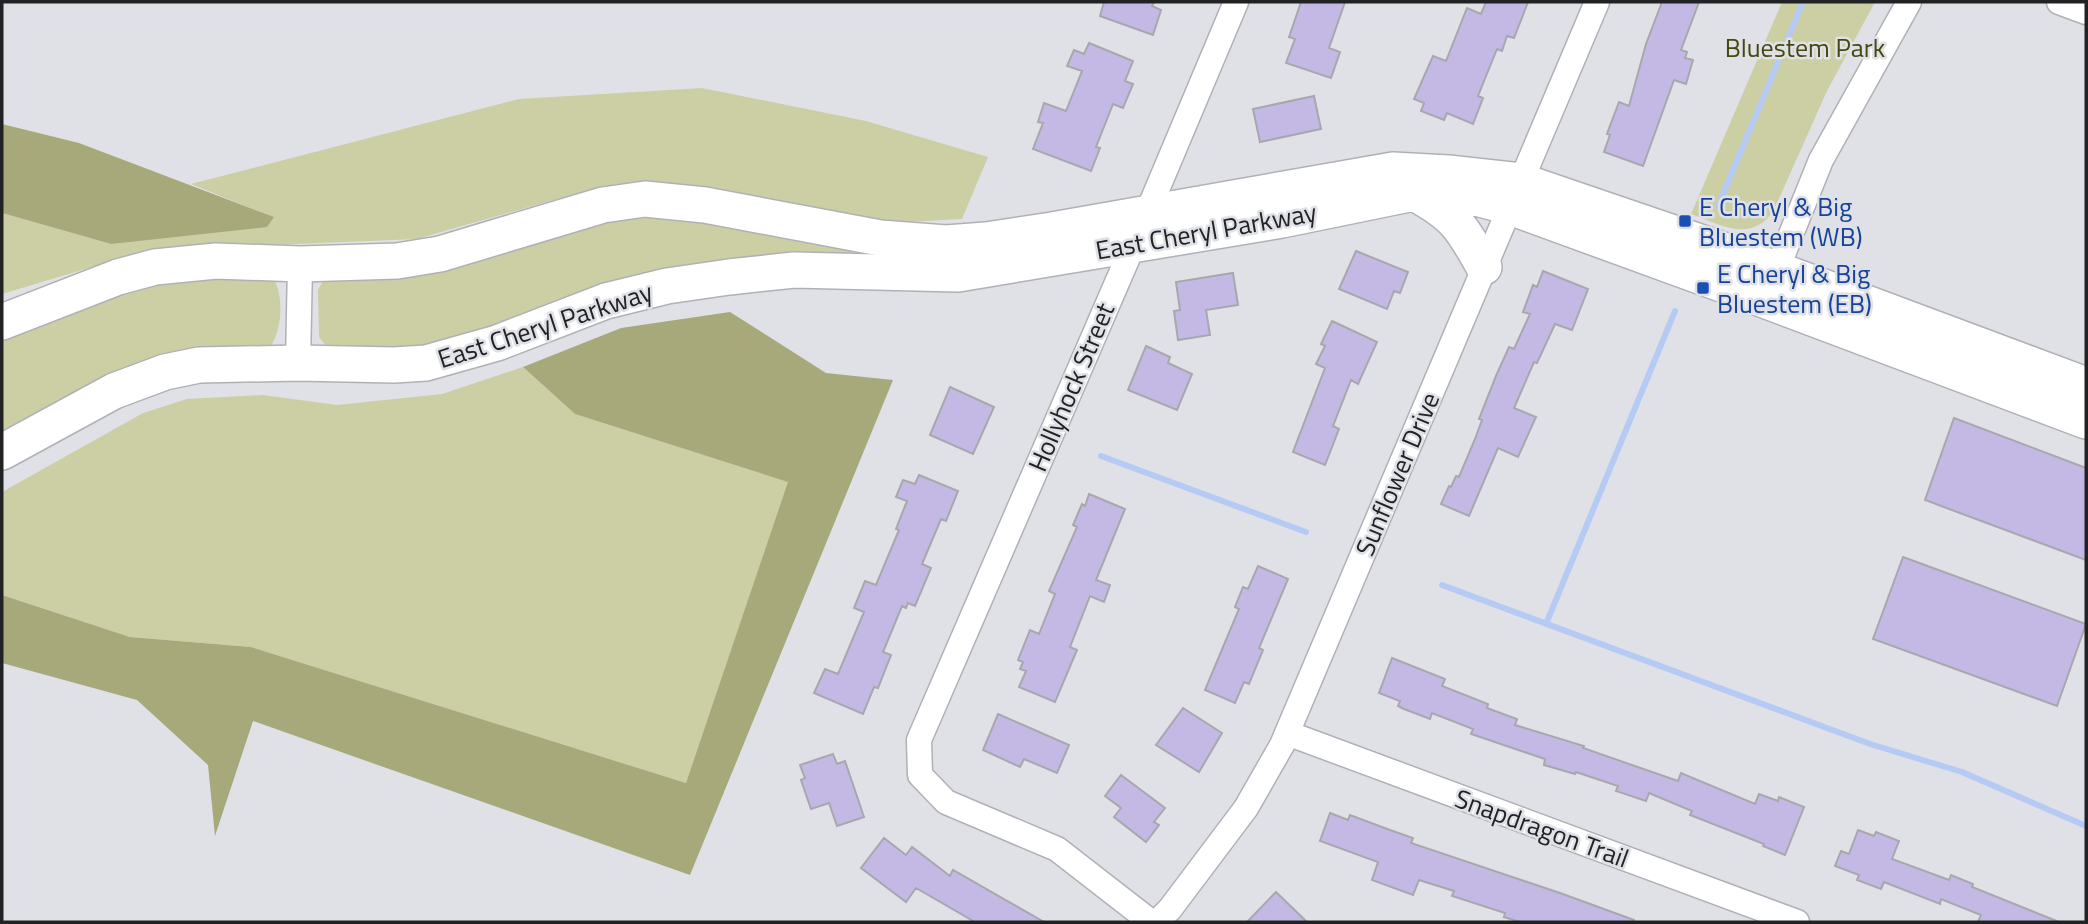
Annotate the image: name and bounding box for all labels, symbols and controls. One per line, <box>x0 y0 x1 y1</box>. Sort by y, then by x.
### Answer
park label: Bluestem Park <box>1725 28 1885 67</box>
place label: E Cheryl & Big Bluestem (WB) <box>1699 187 1863 256</box>
street label: East Cheryl Parkway <box>1092 192 1320 270</box>
marker: E Cheryl & Big Bluestem (WB) <box>1677 213 1693 229</box>
place label: E Cheryl & Big Bluestem (EB) <box>1717 254 1872 323</box>
street label: East Cheryl Parkway <box>433 272 657 378</box>
marker: E Cheryl & Big Bluestem (EB) <box>1695 280 1711 296</box>
street label: Hollyhock Street <box>1018 297 1124 477</box>
street label: Sunflower Drive <box>1345 386 1449 562</box>
street label: Snapdragon Trail <box>1450 778 1634 878</box>

